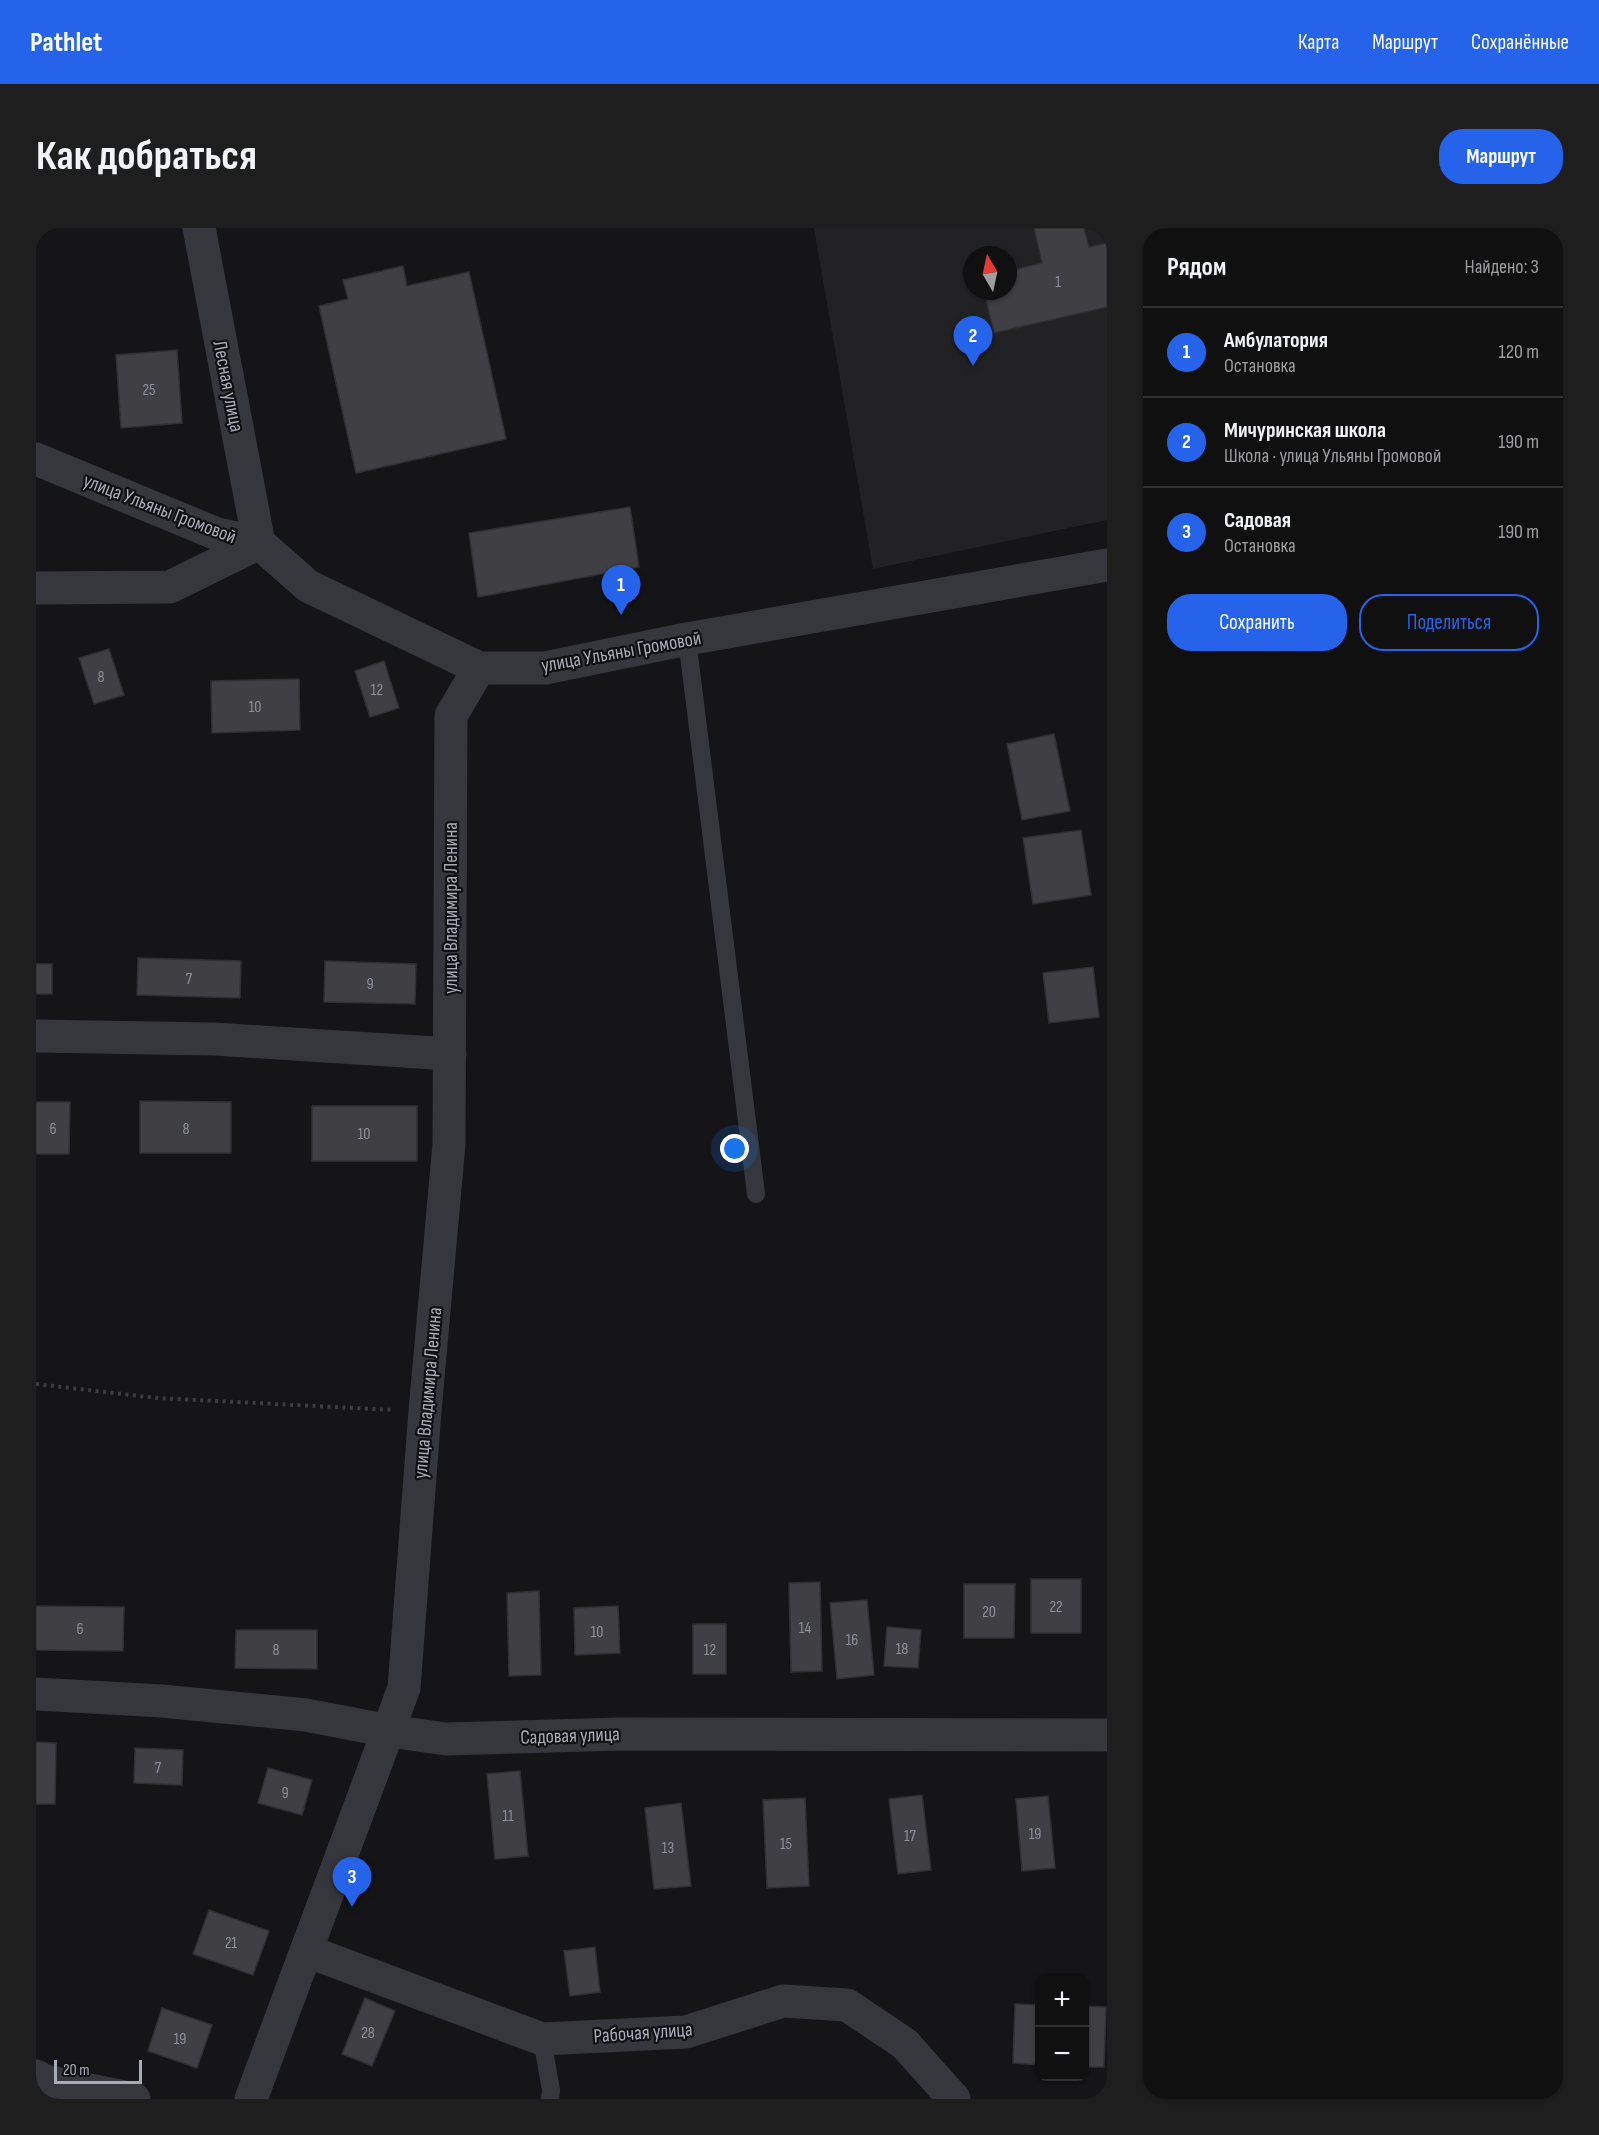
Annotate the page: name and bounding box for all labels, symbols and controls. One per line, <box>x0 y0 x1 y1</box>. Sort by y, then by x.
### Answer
text: Pathlet <box>30 26 102 59</box>
text: Карта <box>1298 30 1339 55</box>
text: Маршрут <box>1372 30 1438 55</box>
text: Сохранённые <box>1471 30 1569 55</box>
button: Маршрут <box>1439 129 1563 184</box>
text: Как добраться <box>36 131 257 182</box>
north arrow <box>963 246 1017 300</box>
text: Рядом <box>1167 252 1226 283</box>
text: Найдено: 3 <box>1465 255 1539 279</box>
house number: 1 <box>1055 273 1061 292</box>
pin: 2 <box>954 316 992 366</box>
text: Амбулатория <box>1224 327 1328 354</box>
street label: Лесная улица <box>207 339 249 434</box>
text: 1 <box>1183 340 1190 364</box>
text: 120 m <box>1499 340 1539 364</box>
text: Остановка <box>1224 354 1296 378</box>
house number: 25 <box>142 381 156 400</box>
text: Мичуринская школа <box>1224 417 1386 444</box>
text: 2 <box>1182 430 1191 454</box>
text: 190 m <box>1498 430 1539 454</box>
text: Школа · улица Ульяны Громовой <box>1224 444 1441 468</box>
street label: улица Ульяны Громовой <box>80 469 240 549</box>
text: Садовая <box>1224 507 1291 534</box>
text: 3 <box>1182 520 1191 544</box>
text: 190 m <box>1498 520 1539 544</box>
text: Остановка <box>1224 534 1296 558</box>
pin: 1 <box>602 566 640 615</box>
button: Сохранить <box>1167 594 1347 651</box>
button: Поделиться <box>1359 594 1539 651</box>
street label: улица Ульяны Громовой <box>539 626 703 678</box>
house number: 8 <box>97 668 105 687</box>
house number: 12 <box>371 681 383 700</box>
house number: 10 <box>249 698 261 717</box>
street label: улица Владимира Ленина <box>439 822 463 994</box>
house number: 7 <box>186 970 193 989</box>
house number: 9 <box>366 975 374 994</box>
house number: 6 <box>49 1120 57 1139</box>
house number: 8 <box>182 1120 190 1139</box>
house number: 10 <box>358 1125 370 1144</box>
your location <box>720 1134 749 1163</box>
street label: улица Владимира Ленина <box>409 1306 447 1480</box>
house number: 22 <box>1049 1598 1063 1617</box>
house number: 20 <box>982 1603 996 1622</box>
house number: 14 <box>799 1619 811 1638</box>
house number: 6 <box>76 1620 84 1639</box>
house number: 10 <box>591 1623 603 1642</box>
house number: 16 <box>846 1631 858 1650</box>
house number: 18 <box>896 1640 908 1659</box>
house number: 8 <box>272 1641 280 1660</box>
house number: 12 <box>704 1641 716 1660</box>
street label: Садовая улица <box>520 1722 620 1750</box>
house number: 7 <box>155 1759 162 1778</box>
house number: 9 <box>281 1784 289 1803</box>
house number: 11 <box>502 1807 514 1826</box>
house number: 19 <box>1029 1825 1041 1844</box>
house number: 17 <box>904 1827 917 1846</box>
house number: 15 <box>780 1835 792 1854</box>
house number: 13 <box>662 1839 674 1858</box>
pin: 3 <box>332 1858 372 1907</box>
house number: 21 <box>225 1934 238 1953</box>
map controls <box>1035 1973 1089 2081</box>
button: + <box>1035 1973 1089 2027</box>
street label: Рабочая улица <box>593 2018 693 2048</box>
house number: 28 <box>361 2024 375 2043</box>
button: − <box>1035 2027 1089 2081</box>
house number: 19 <box>174 2030 186 2049</box>
scale bar <box>54 2057 142 2084</box>
text: 20 m <box>63 2061 90 2080</box>

